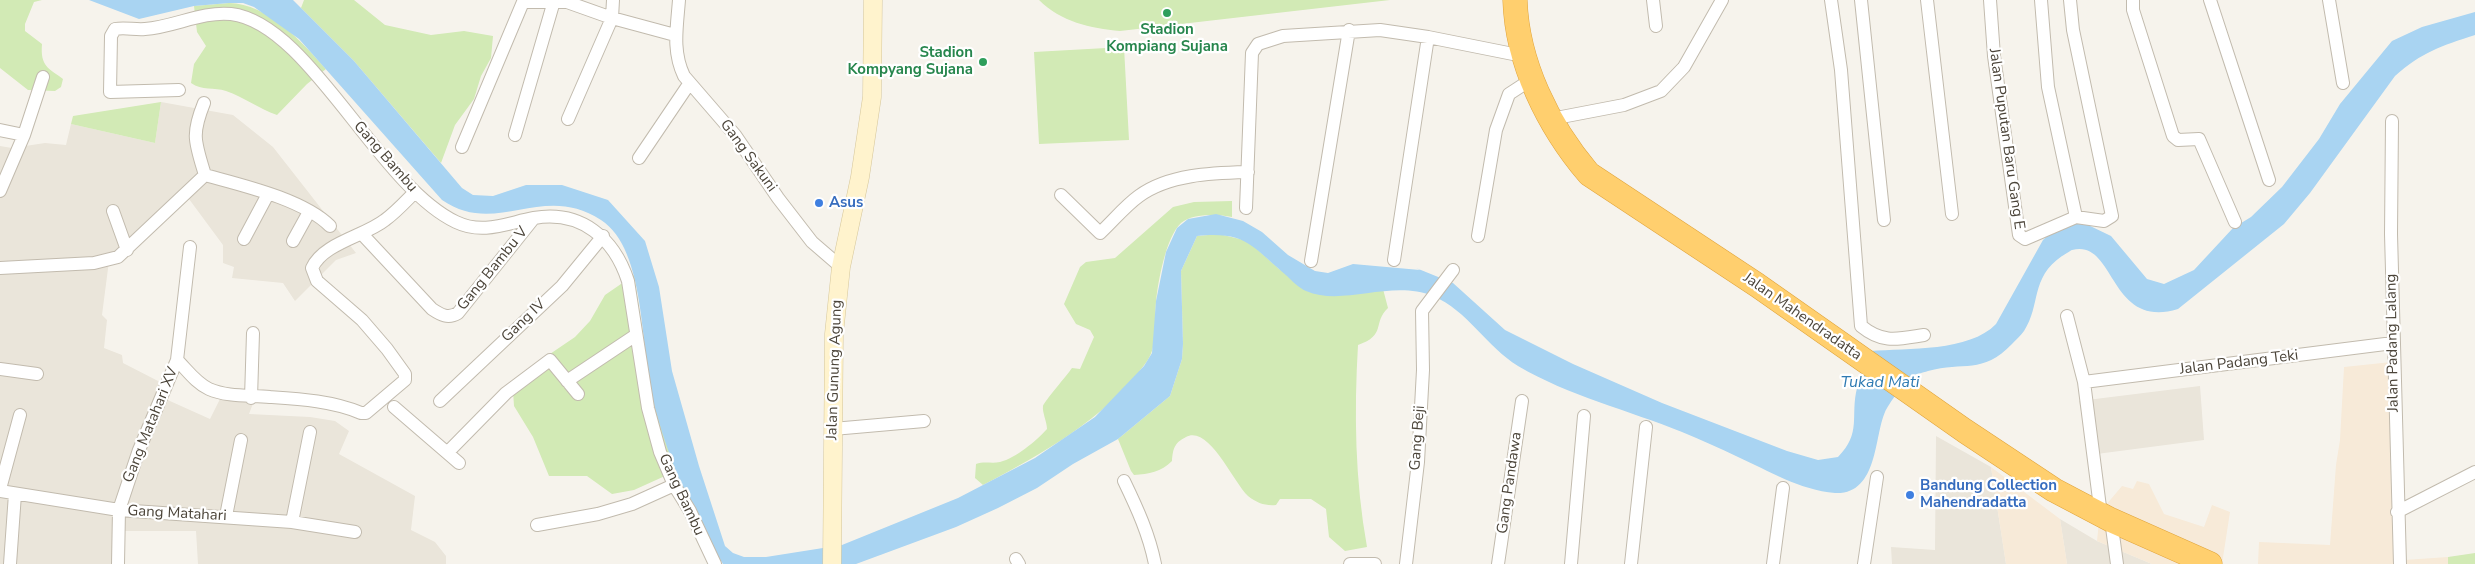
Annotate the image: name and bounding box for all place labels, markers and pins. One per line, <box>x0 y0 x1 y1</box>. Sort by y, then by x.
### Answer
marker: Stadion Kompiang Sujana <box>1161 7 1173 19</box>
place label: Stadion Kompiang Sujana <box>1106 21 1228 56</box>
place label: Stadion Kompyang Sujana <box>848 44 973 79</box>
marker: Stadion Kompyang Sujana <box>977 56 989 68</box>
place label: Asus <box>829 194 863 212</box>
marker: Asus <box>813 197 825 209</box>
place label: Bandung Collection Mahendradatta <box>1920 477 2057 512</box>
marker: Bandung Collection Mahendradatta <box>1904 489 1916 501</box>

